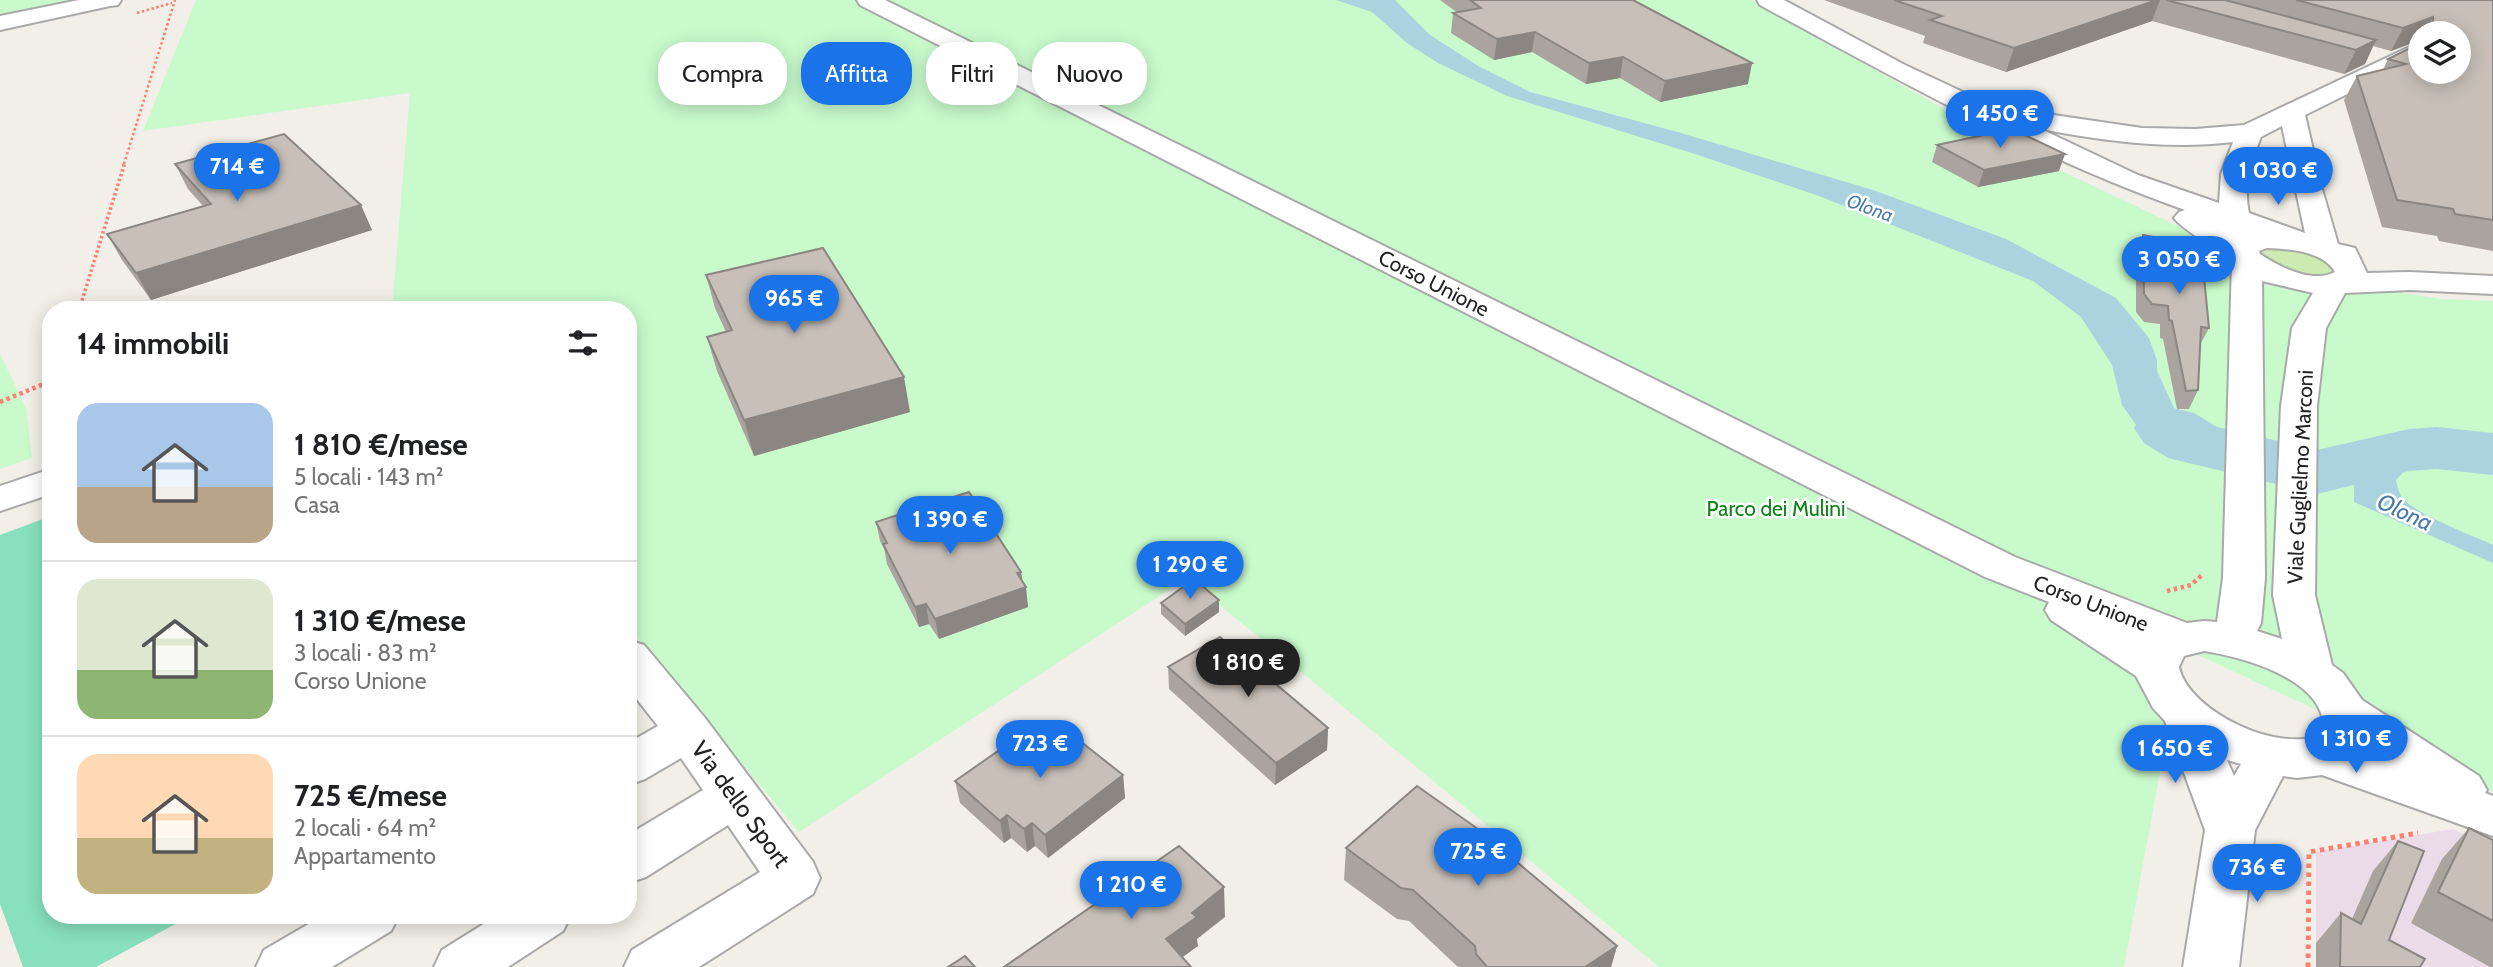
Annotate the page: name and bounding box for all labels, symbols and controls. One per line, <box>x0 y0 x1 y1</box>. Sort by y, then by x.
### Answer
map controls <box>2408 21 2471 84</box>
button: layers <box>2408 21 2471 84</box>
chip: Compra <box>658 42 787 105</box>
chip: Affitta <box>801 42 912 105</box>
chip: Filtri <box>926 42 1018 105</box>
chip: Nuovo <box>1032 42 1147 105</box>
pin: 1 450 € <box>1935 90 2065 150</box>
text: 1 450 € <box>1962 99 2038 127</box>
pin: 714 € <box>188 144 286 203</box>
pin: 1 030 € <box>2213 148 2343 207</box>
text: 714 € <box>210 152 264 180</box>
text: 1 030 € <box>2239 156 2317 184</box>
water label: Olona <box>1844 189 1896 227</box>
pin: 3 050 € <box>2114 236 2244 296</box>
street label: Corso Unione <box>1374 244 1494 322</box>
text: 3 050 € <box>2138 245 2220 273</box>
pin: 965 € <box>745 276 843 335</box>
text: 965 € <box>765 284 823 312</box>
icon: filters <box>564 324 602 362</box>
text: 14 immobili <box>77 325 229 362</box>
street label: Viale Guglielmo Marconi <box>2282 369 2318 585</box>
text: 1 810 €/mese <box>294 426 468 463</box>
icon: home <box>133 431 217 515</box>
text: 5 locali · 143 m² <box>294 463 443 491</box>
water label: Olona <box>2373 487 2437 537</box>
text: Casa <box>294 491 340 519</box>
pin: 1 390 € <box>885 496 1015 556</box>
park label: Parco dei Mulini <box>1707 496 1845 521</box>
text: 1 390 € <box>912 505 988 533</box>
pin: 1 290 € <box>1125 542 1255 601</box>
text: 1 290 € <box>1153 550 1227 578</box>
street label: Corso Unione <box>2030 570 2152 636</box>
text: 1 310 €/mese <box>294 602 466 639</box>
icon: home <box>133 607 217 691</box>
text: 3 locali · 83 m² <box>294 639 437 667</box>
pin: 1 810 € <box>1183 640 1313 699</box>
text: 1 810 € <box>1212 648 1284 676</box>
text: Corso Unione <box>294 667 426 695</box>
pin: 1 310 € <box>2291 716 2421 775</box>
pin: 723 € <box>991 720 1089 780</box>
text: 1 310 € <box>2321 724 2391 752</box>
pin: 1 650 € <box>2110 726 2240 785</box>
text: 723 € <box>1012 729 1068 757</box>
text: 1 650 € <box>2137 734 2213 762</box>
street label: Via dello Sport <box>685 735 797 873</box>
text: 725 €/mese <box>294 777 447 814</box>
icon: home <box>133 782 217 866</box>
text: 2 locali · 64 m² <box>294 814 436 842</box>
pin: 725 € <box>1429 828 1527 888</box>
text: 725 € <box>1450 837 1506 865</box>
text: Appartamento <box>294 842 436 870</box>
pin: 736 € <box>2208 844 2306 904</box>
text: 736 € <box>2229 853 2285 881</box>
pin: 1 210 € <box>1066 862 1196 921</box>
text: 1 210 € <box>1096 870 1166 898</box>

